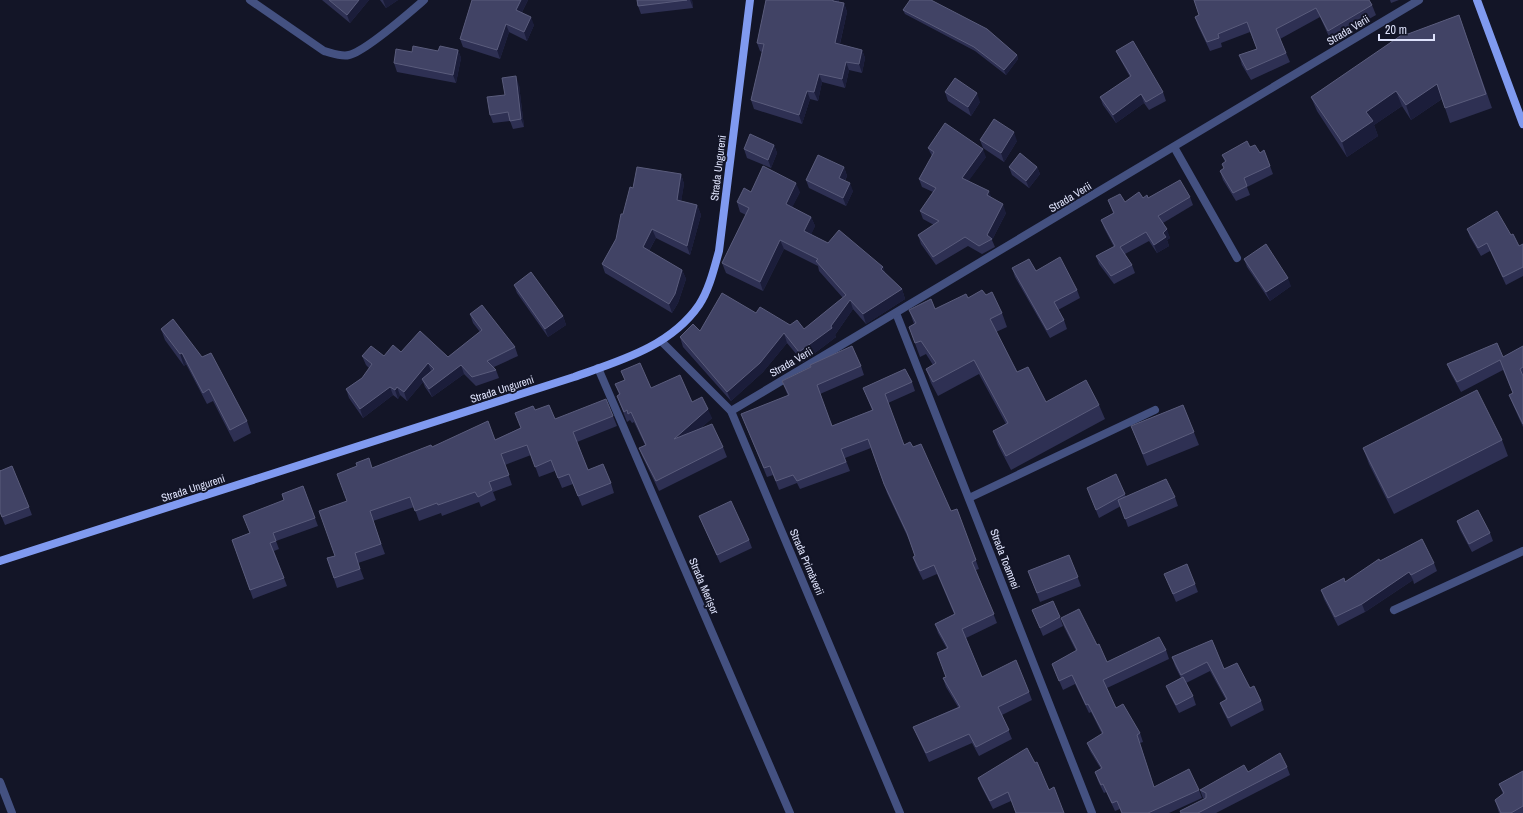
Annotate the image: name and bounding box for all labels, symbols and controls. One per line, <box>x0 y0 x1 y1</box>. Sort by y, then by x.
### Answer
street label: Strada Verii <box>1324 12 1372 48</box>
scale bar <box>1379 16 1434 42</box>
text: 20 m <box>1385 22 1407 38</box>
street label: Strada Ungureni <box>707 134 729 202</box>
street label: Strada Verii <box>1046 179 1094 215</box>
street label: Strada Verii <box>767 344 815 380</box>
street label: Strada Ungureni <box>468 372 536 406</box>
street label: Strada Ungureni <box>159 471 227 505</box>
street label: Strada Primăverii <box>787 527 827 597</box>
street label: Strada Toamnei <box>987 527 1023 591</box>
street label: Strada Merișor <box>686 556 722 616</box>

